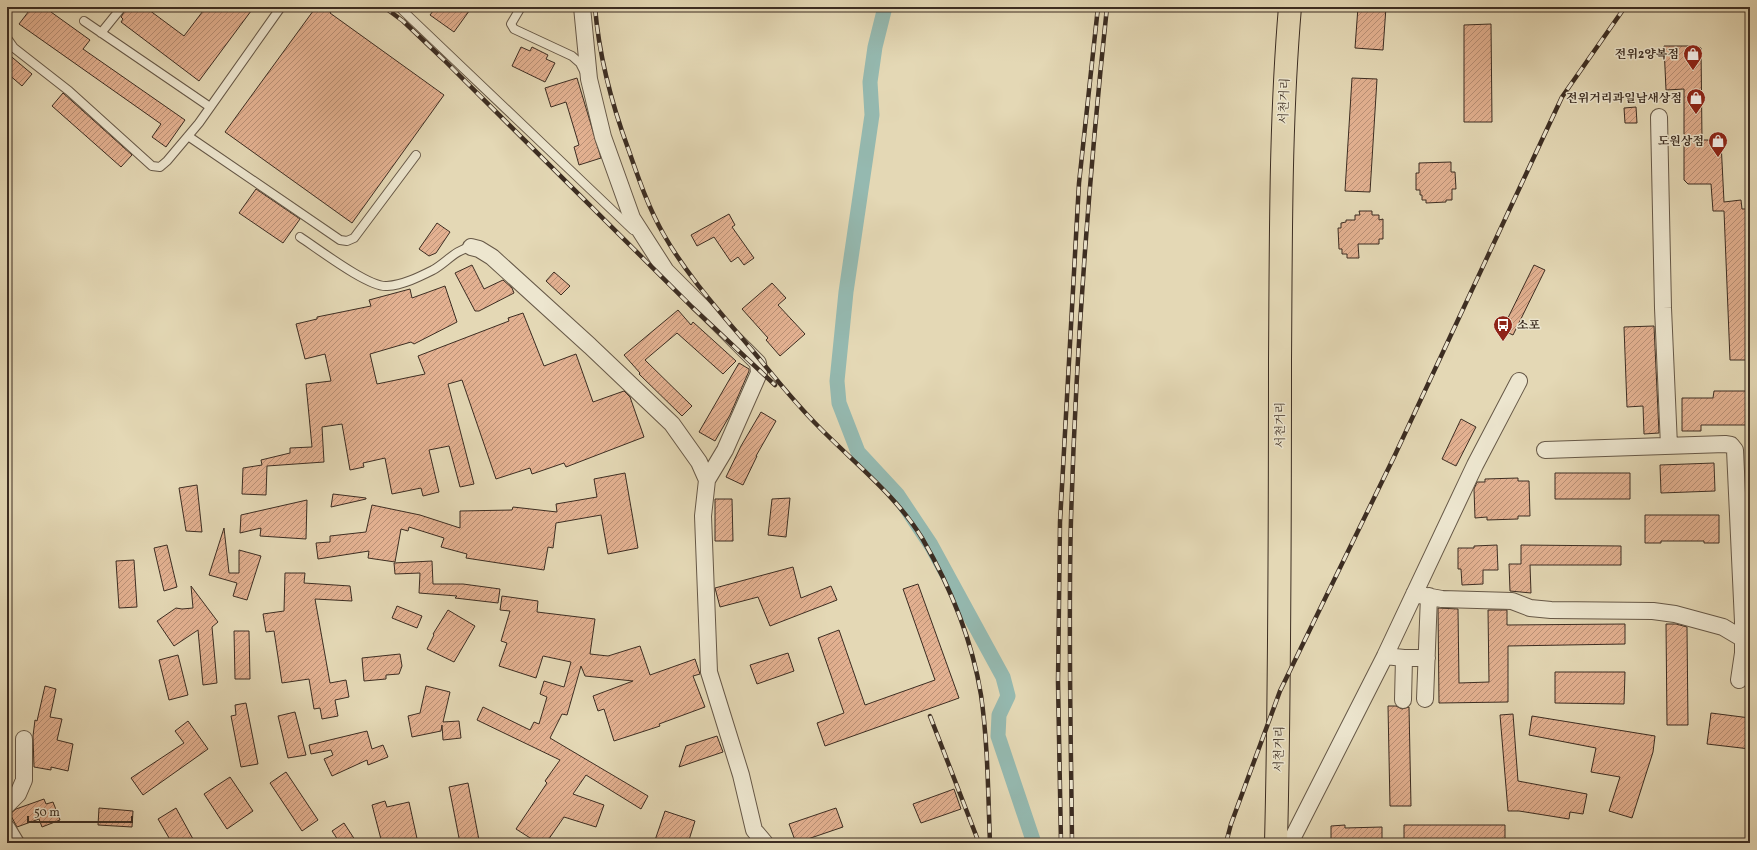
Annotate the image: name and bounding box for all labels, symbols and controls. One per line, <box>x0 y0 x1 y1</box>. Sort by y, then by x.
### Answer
shop icon: 전위2양복점 <box>1682 43 1704 71</box>
place label: 전위2양복점 <box>1615 47 1679 63</box>
street label: 서천거리 <box>1276 78 1294 124</box>
shop icon: 전위거리과일남새상점 <box>1685 87 1707 115</box>
place label: 전위거리과일남새상점 <box>1566 91 1682 107</box>
shop icon: 도원상점 <box>1707 130 1729 158</box>
place label: 도원상점 <box>1658 134 1704 150</box>
bus stop icon: 소포 <box>1492 314 1514 342</box>
place label: 소포 <box>1517 318 1541 334</box>
street label: 서천거리 <box>1273 402 1289 448</box>
street label: 서천거리 <box>1272 726 1288 772</box>
scale bar <box>28 798 132 824</box>
text: 50 m <box>34 805 60 821</box>

